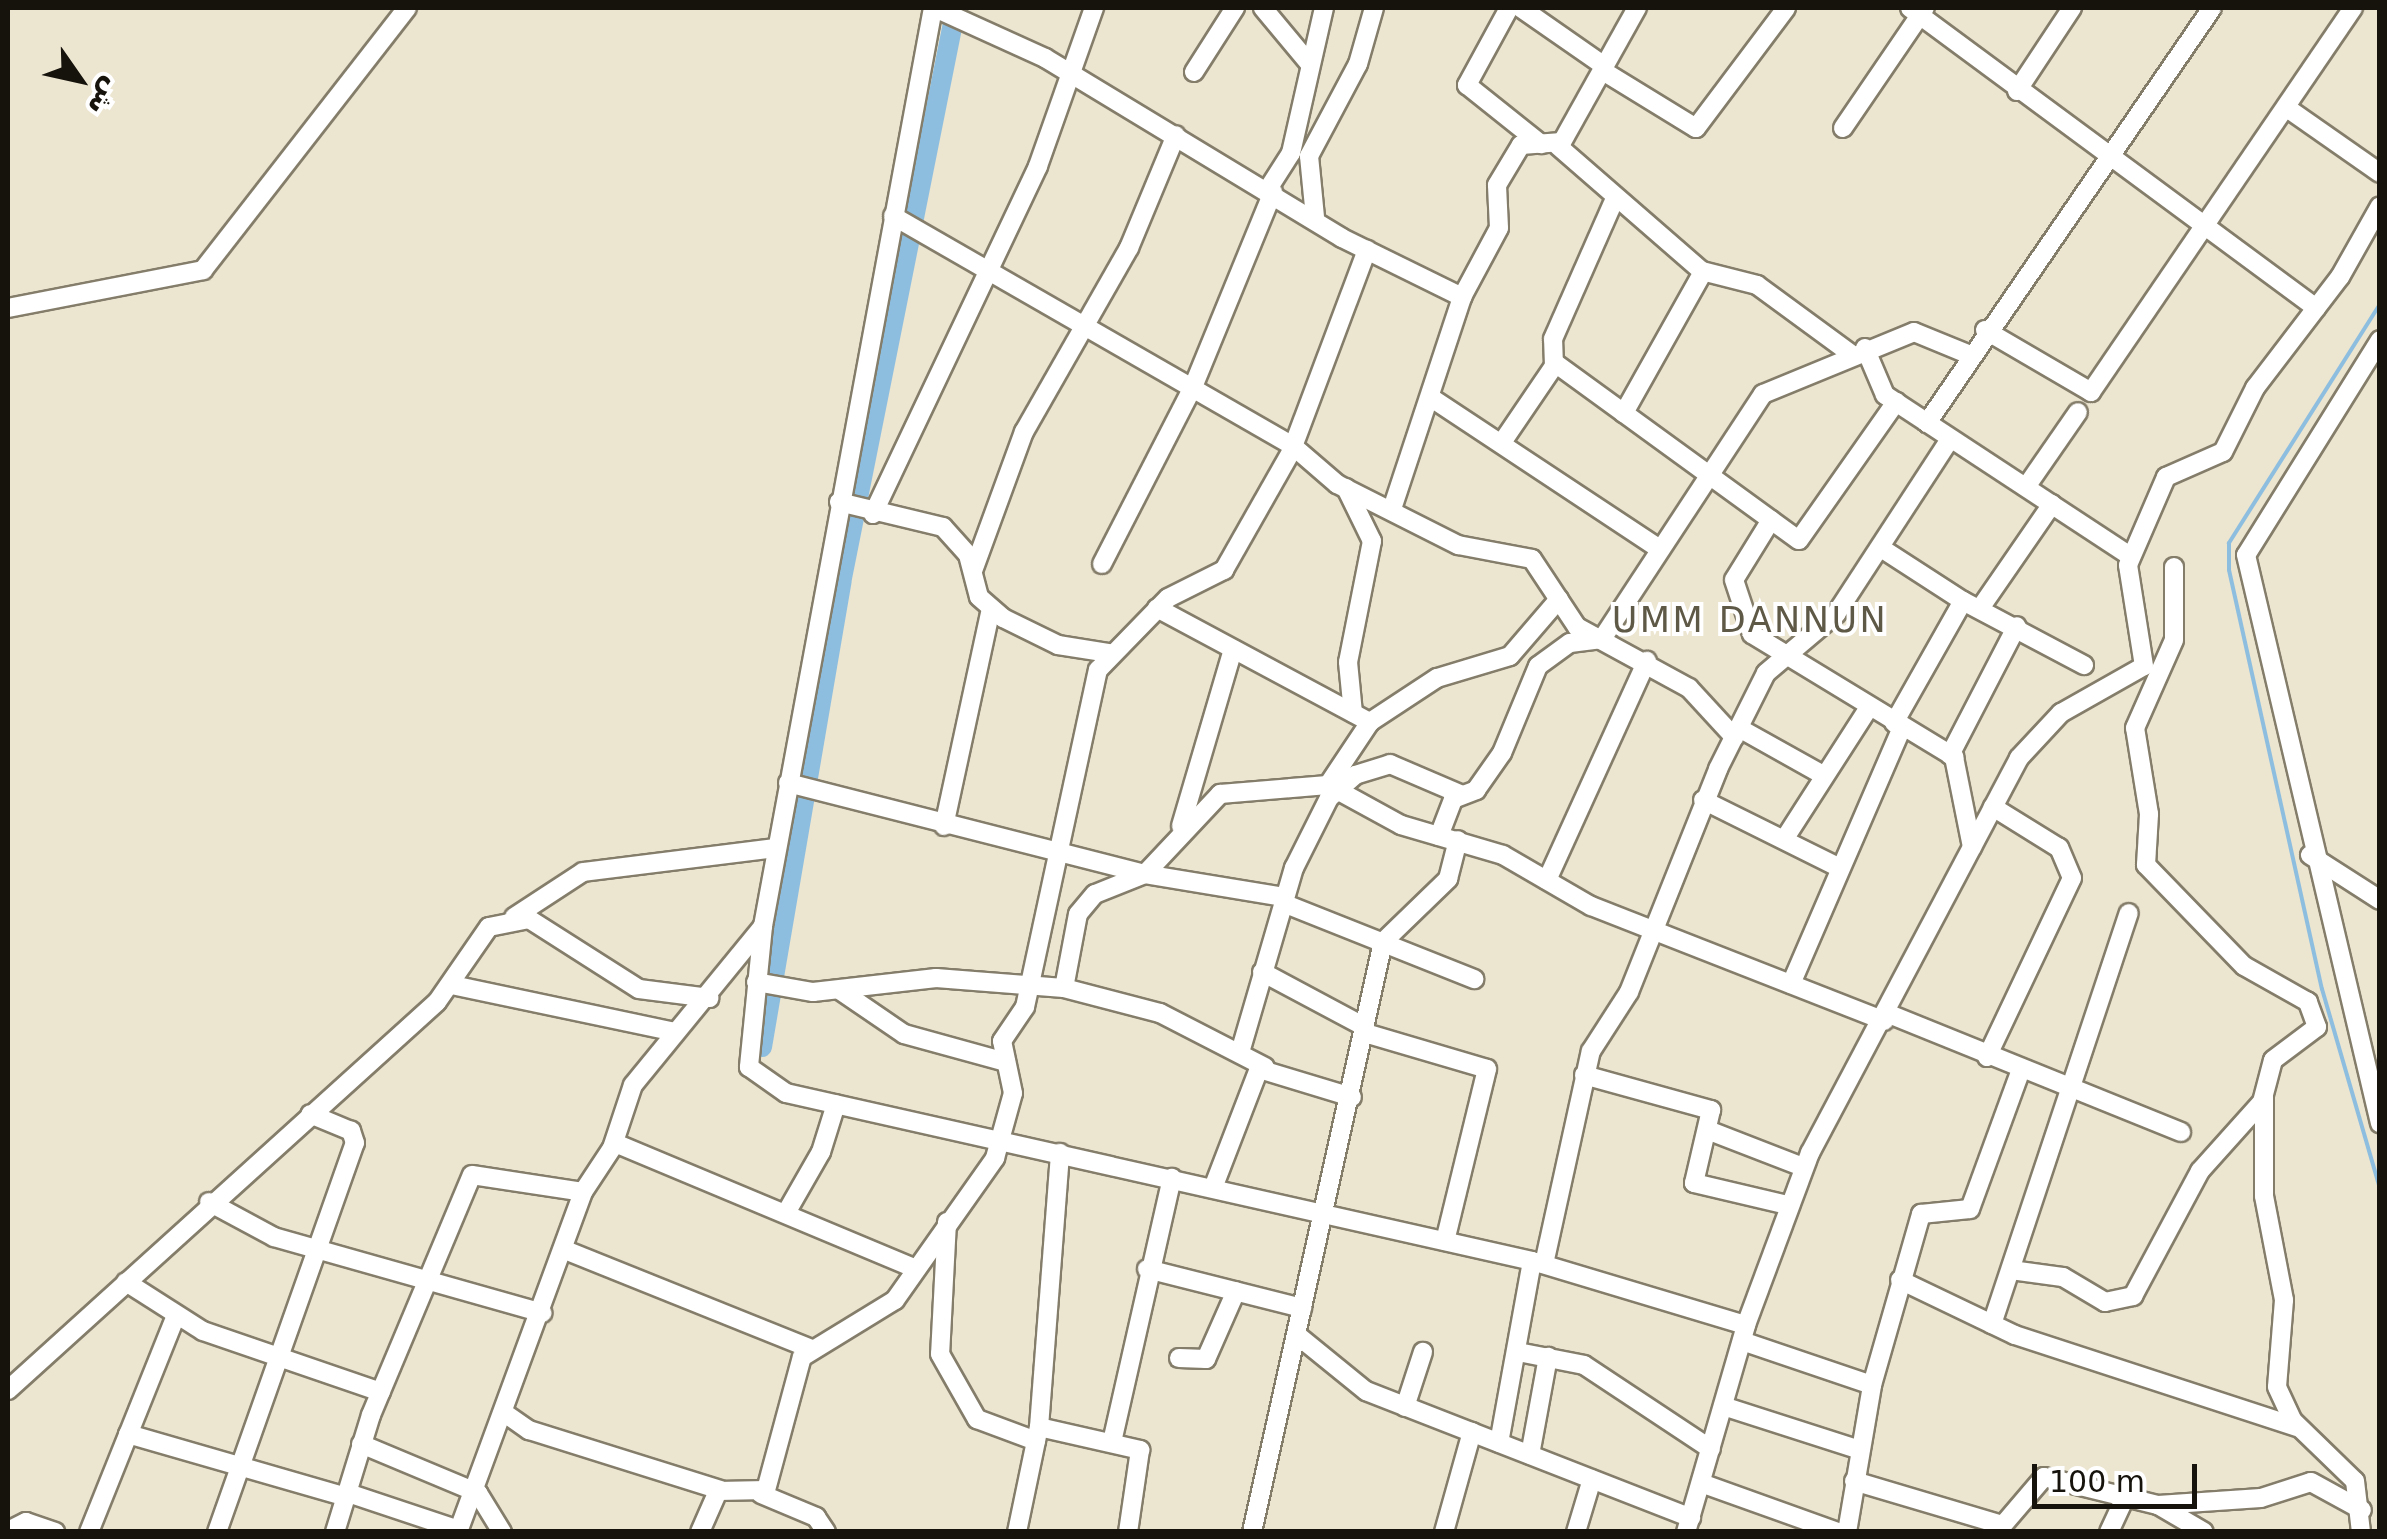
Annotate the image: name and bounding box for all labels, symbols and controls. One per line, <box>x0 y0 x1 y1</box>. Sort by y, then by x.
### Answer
north arrow <box>30 30 130 130</box>
text: ش <box>81 72 130 122</box>
district label: UMM DANNUN <box>1612 599 1888 641</box>
scale bar <box>2037 1444 2202 1506</box>
text: 100 m <box>2049 1464 2145 1499</box>

